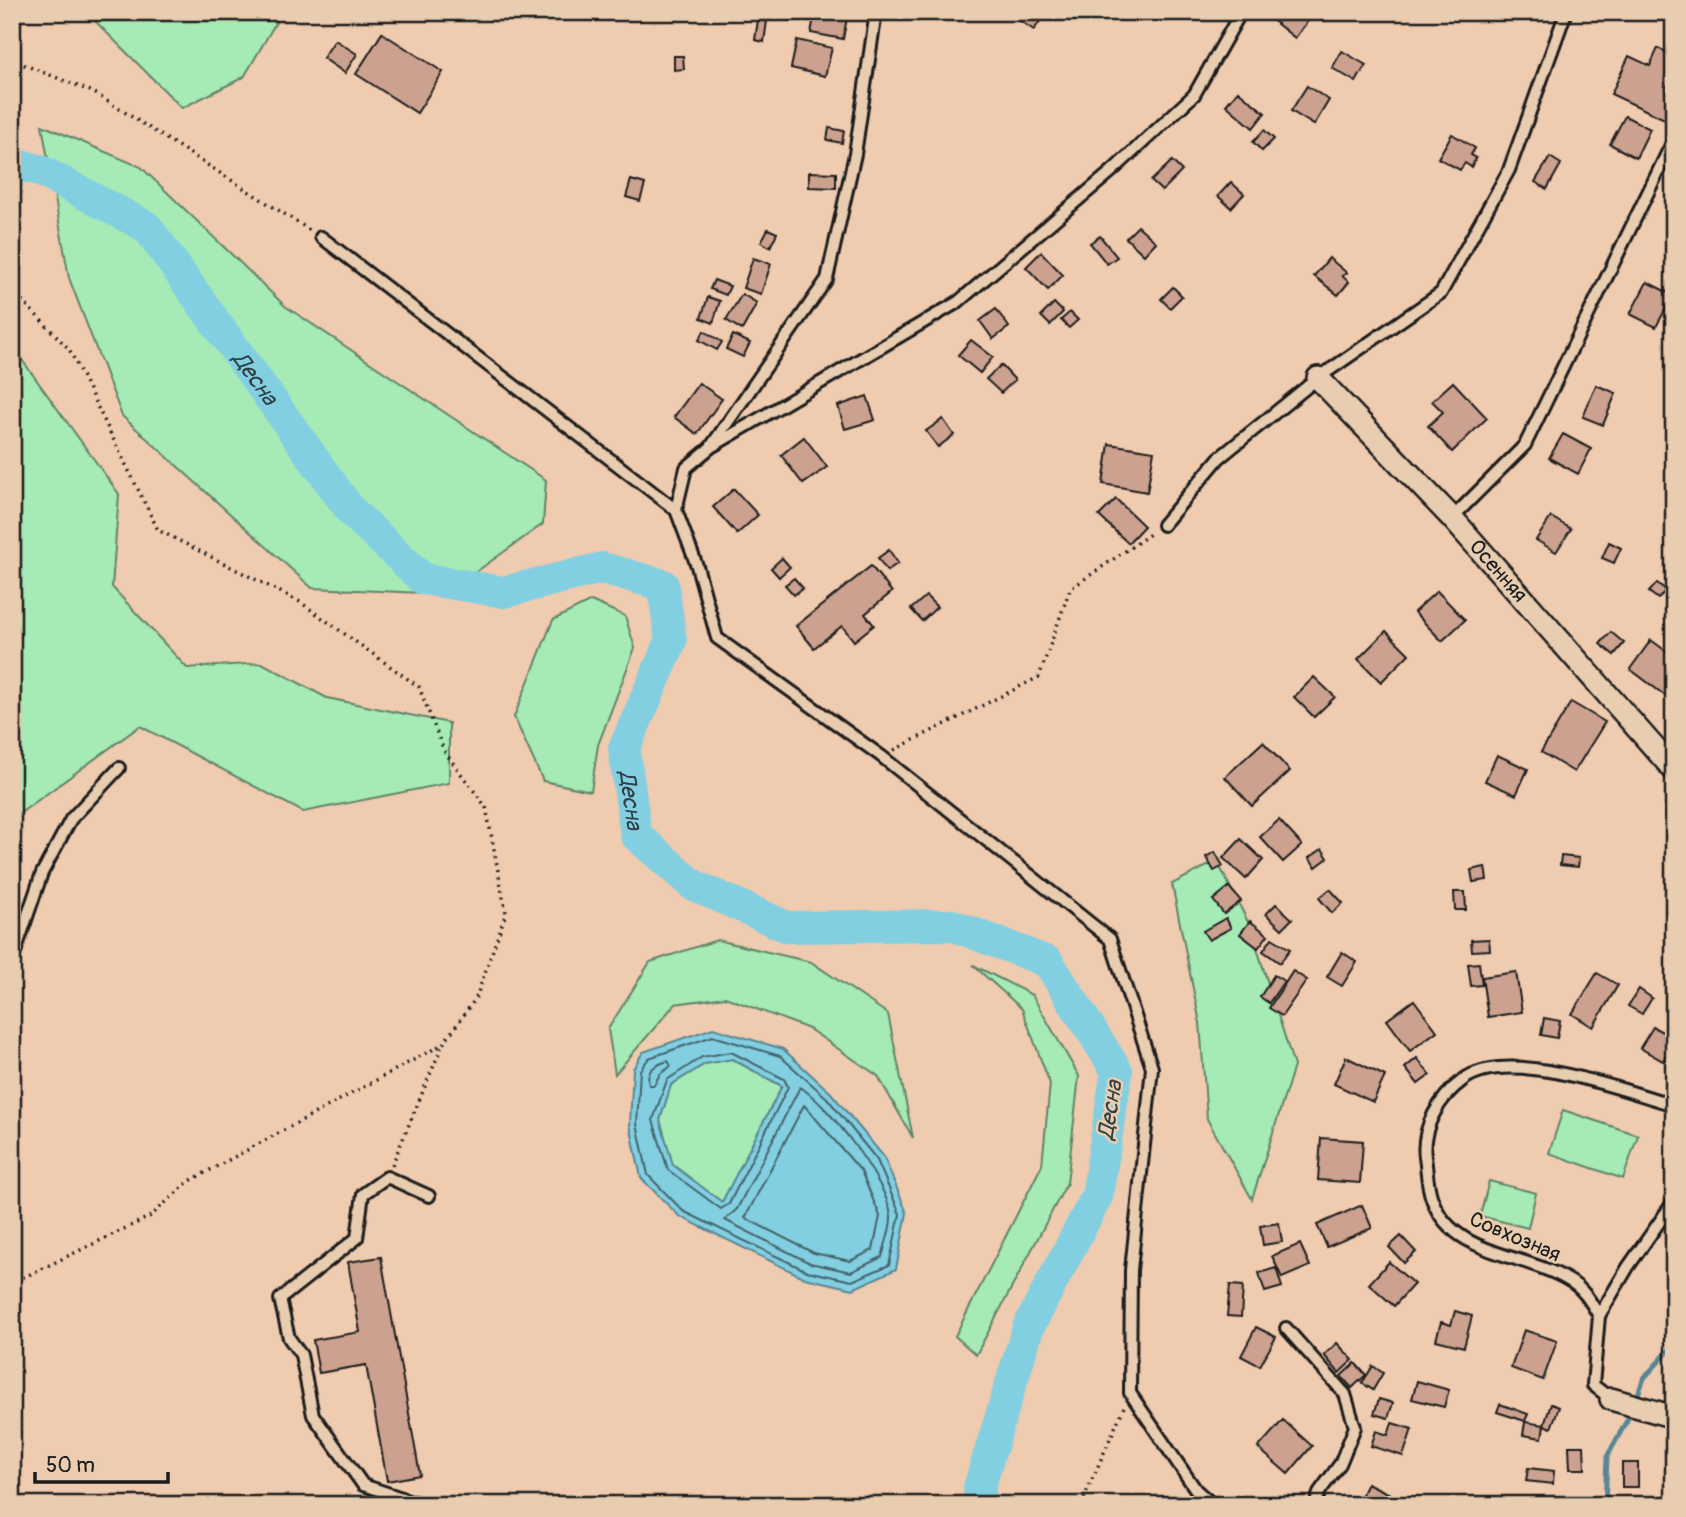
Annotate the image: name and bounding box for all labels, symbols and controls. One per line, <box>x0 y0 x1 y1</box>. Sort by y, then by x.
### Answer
water label: Десна <box>226 345 285 412</box>
street label: Осенняя <box>1463 534 1533 608</box>
water label: Десна <box>613 768 650 833</box>
water label: Десна <box>1091 1077 1129 1142</box>
street label: Совхозная <box>1465 1206 1565 1268</box>
scale bar <box>35 1440 168 1484</box>
text: 50 m <box>46 1452 95 1479</box>

